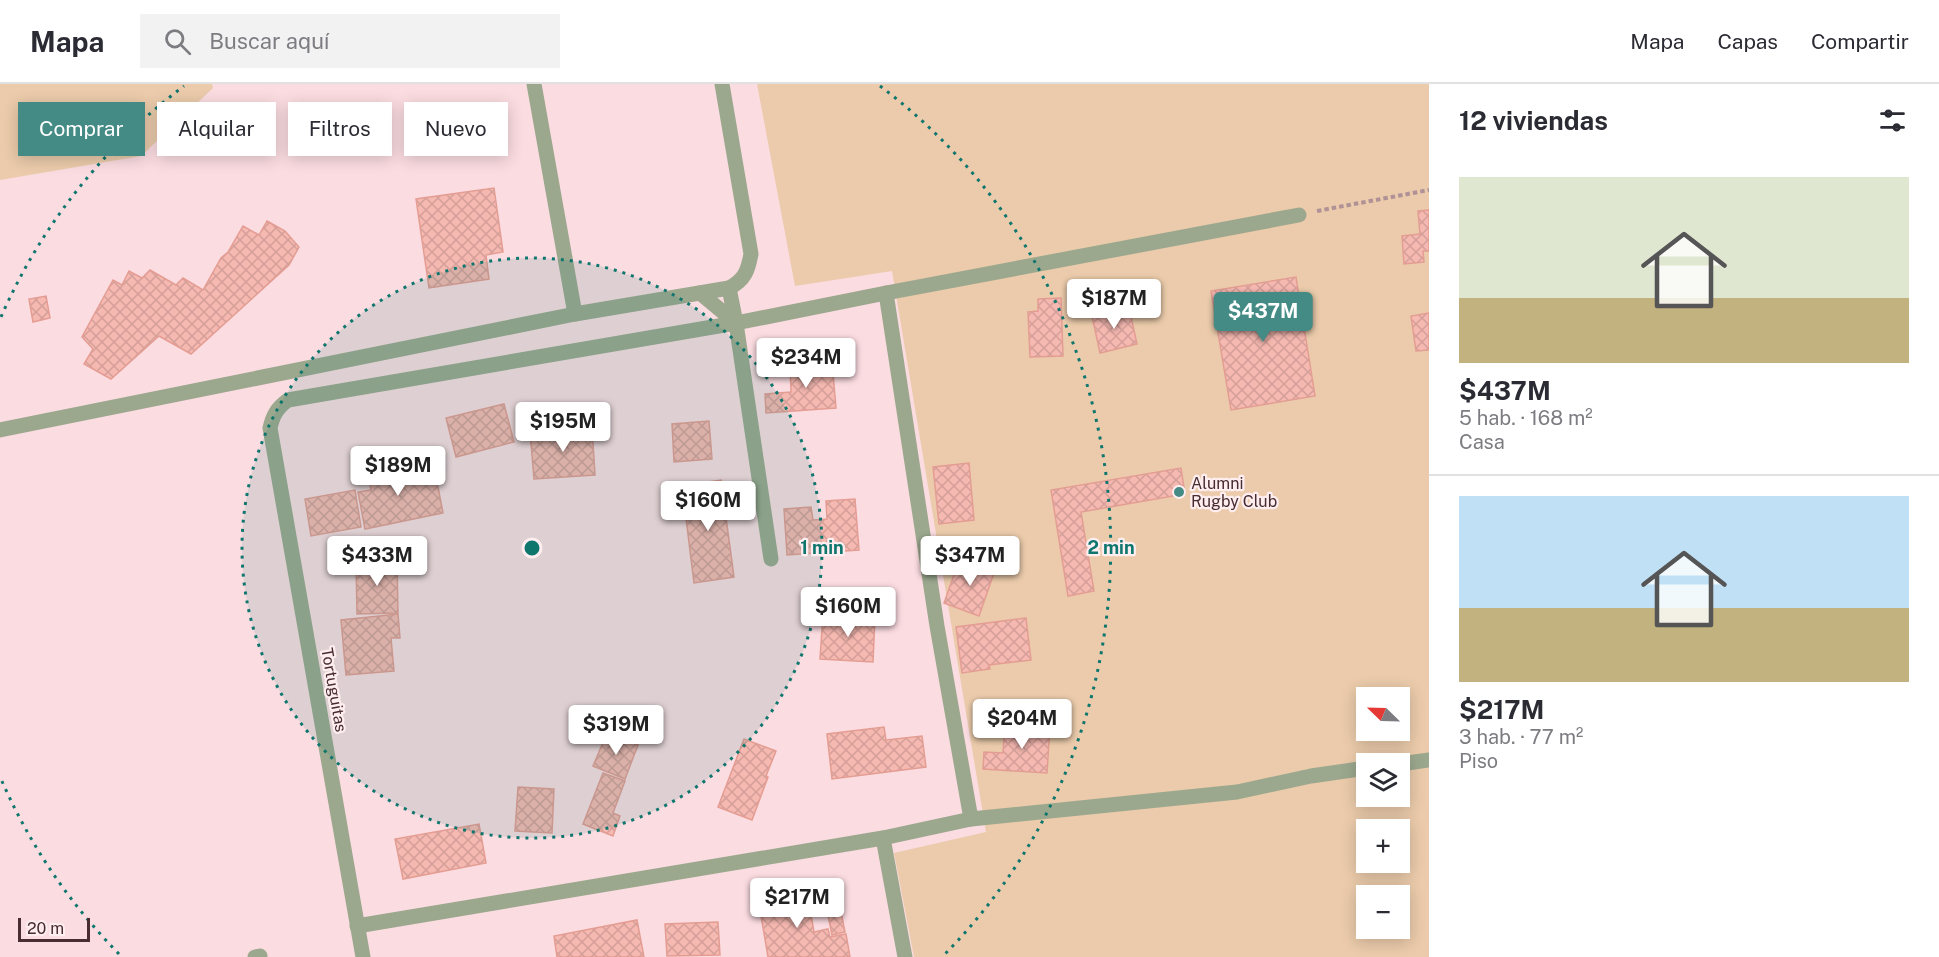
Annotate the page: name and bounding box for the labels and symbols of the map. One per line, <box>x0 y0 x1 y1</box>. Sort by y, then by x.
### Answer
pin: $187M <box>1072 279 1156 330</box>
pin: $437M <box>1221 292 1305 343</box>
pin: $234M <box>764 338 848 389</box>
pin: $195M <box>521 402 605 453</box>
pin: $189M <box>356 446 440 497</box>
place label: Alumni Rugby Club <box>1191 474 1277 511</box>
pin: $160M <box>666 481 750 532</box>
marker: Alumni Rugby Club <box>1172 485 1186 499</box>
pin: $433M <box>335 536 419 587</box>
pin: $347M <box>928 536 1012 587</box>
text: 1 min <box>800 537 844 558</box>
text: 2 min <box>1087 537 1135 558</box>
centre of rings <box>522 538 542 558</box>
pin: $160M <box>806 587 890 638</box>
street label: Tortuguitas <box>317 647 351 733</box>
north arrow <box>1356 687 1410 741</box>
pin: $204M <box>980 699 1064 750</box>
pin: $319M <box>574 705 658 756</box>
pin: $217M <box>755 878 839 929</box>
scale bar <box>18 915 90 942</box>

